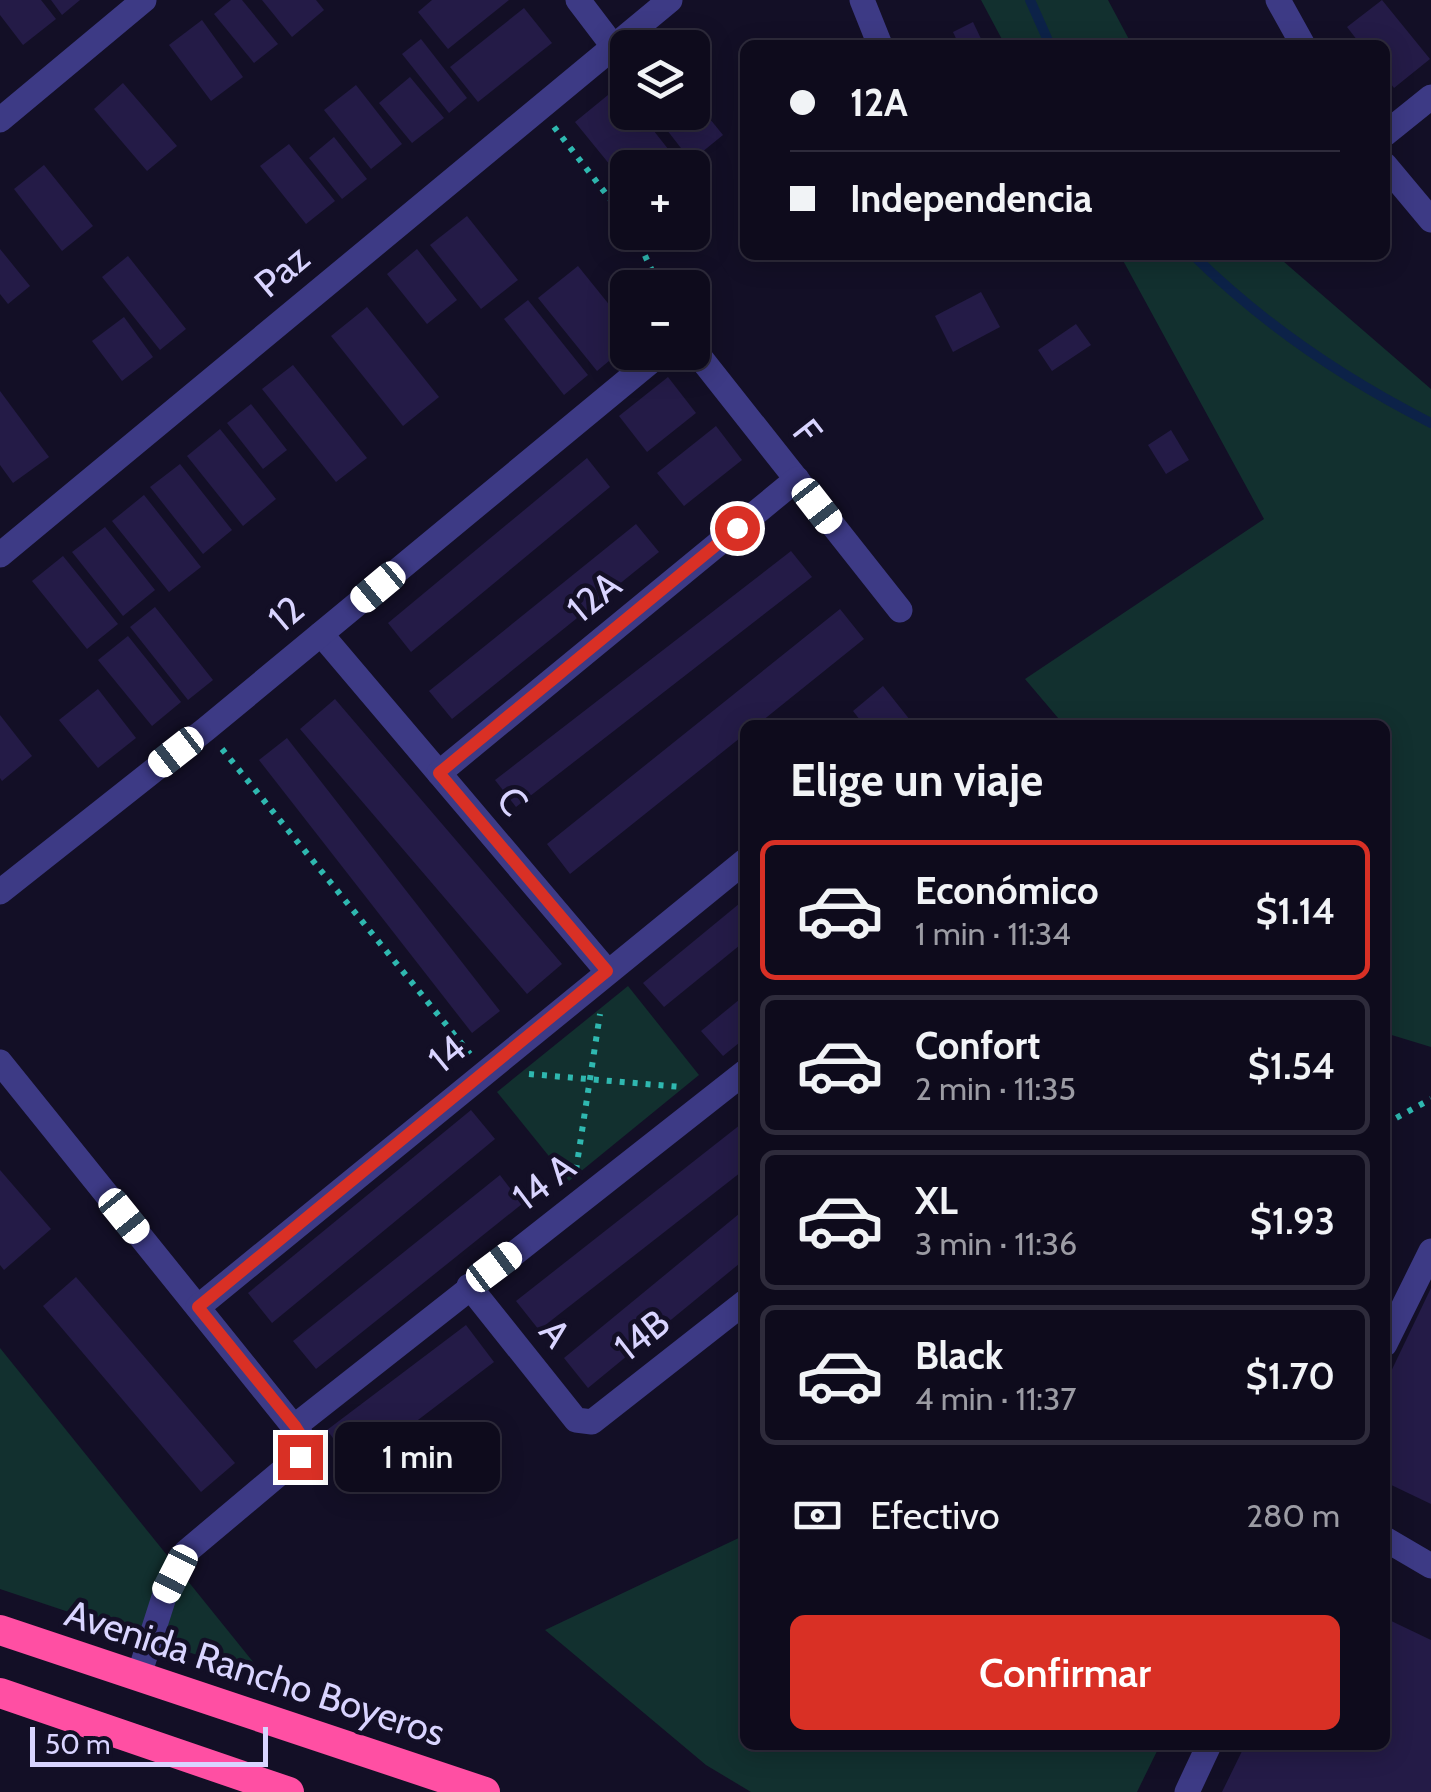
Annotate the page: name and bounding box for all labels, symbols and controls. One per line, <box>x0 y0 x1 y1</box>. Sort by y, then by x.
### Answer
map controls <box>610 30 710 370</box>
button: layers <box>610 30 710 130</box>
text: 12A <box>850 79 908 126</box>
button: + <box>610 150 710 250</box>
text: Independencia <box>850 175 1092 222</box>
street label: Paz <box>245 234 319 307</box>
button: − <box>610 270 710 370</box>
street label: F <box>783 409 832 454</box>
car <box>787 473 847 539</box>
route start <box>715 506 760 551</box>
car <box>345 556 411 618</box>
street label: 12A <box>557 560 631 632</box>
street label: 12 <box>258 585 313 642</box>
car <box>143 722 209 782</box>
text: Elige un viaje <box>790 753 1043 807</box>
street label: C <box>487 777 538 825</box>
icon: car <box>795 865 885 955</box>
text: Económico <box>915 867 1099 914</box>
text: $1.14 <box>1255 887 1335 934</box>
text: 1 min · 11:34 <box>915 914 1071 953</box>
icon: car <box>795 1020 885 1110</box>
text: Confort <box>915 1022 1040 1069</box>
street label: 14 <box>419 1025 475 1083</box>
text: $1.54 <box>1248 1042 1335 1089</box>
text: 2 min · 11:35 <box>915 1069 1076 1108</box>
street label: 14 A <box>503 1143 585 1220</box>
icon: car <box>795 1175 885 1265</box>
text: XL <box>915 1177 958 1224</box>
car <box>93 1183 155 1249</box>
text: $1.93 <box>1250 1197 1335 1244</box>
text: 3 min · 11:36 <box>915 1224 1077 1263</box>
car <box>461 1237 527 1297</box>
street label: 14B <box>605 1299 679 1371</box>
street label: A <box>530 1309 581 1357</box>
icon: car <box>795 1330 885 1420</box>
text: Black <box>915 1332 1003 1379</box>
text: $1.70 <box>1246 1352 1335 1399</box>
text: 4 min · 11:37 <box>915 1379 1076 1418</box>
callout: 1 min <box>335 1422 500 1492</box>
route end <box>278 1435 323 1480</box>
text: 1 min <box>382 1437 453 1476</box>
icon: cash <box>790 1488 845 1543</box>
text: Efectivo <box>870 1492 1000 1539</box>
text: 280 m <box>1246 1496 1340 1535</box>
car <box>148 1540 202 1608</box>
street label: Avenida Rancho Boyeros <box>60 1589 451 1756</box>
button: Confirmar <box>790 1615 1340 1730</box>
scale bar <box>30 1722 268 1766</box>
text: 50 m <box>45 1727 111 1761</box>

